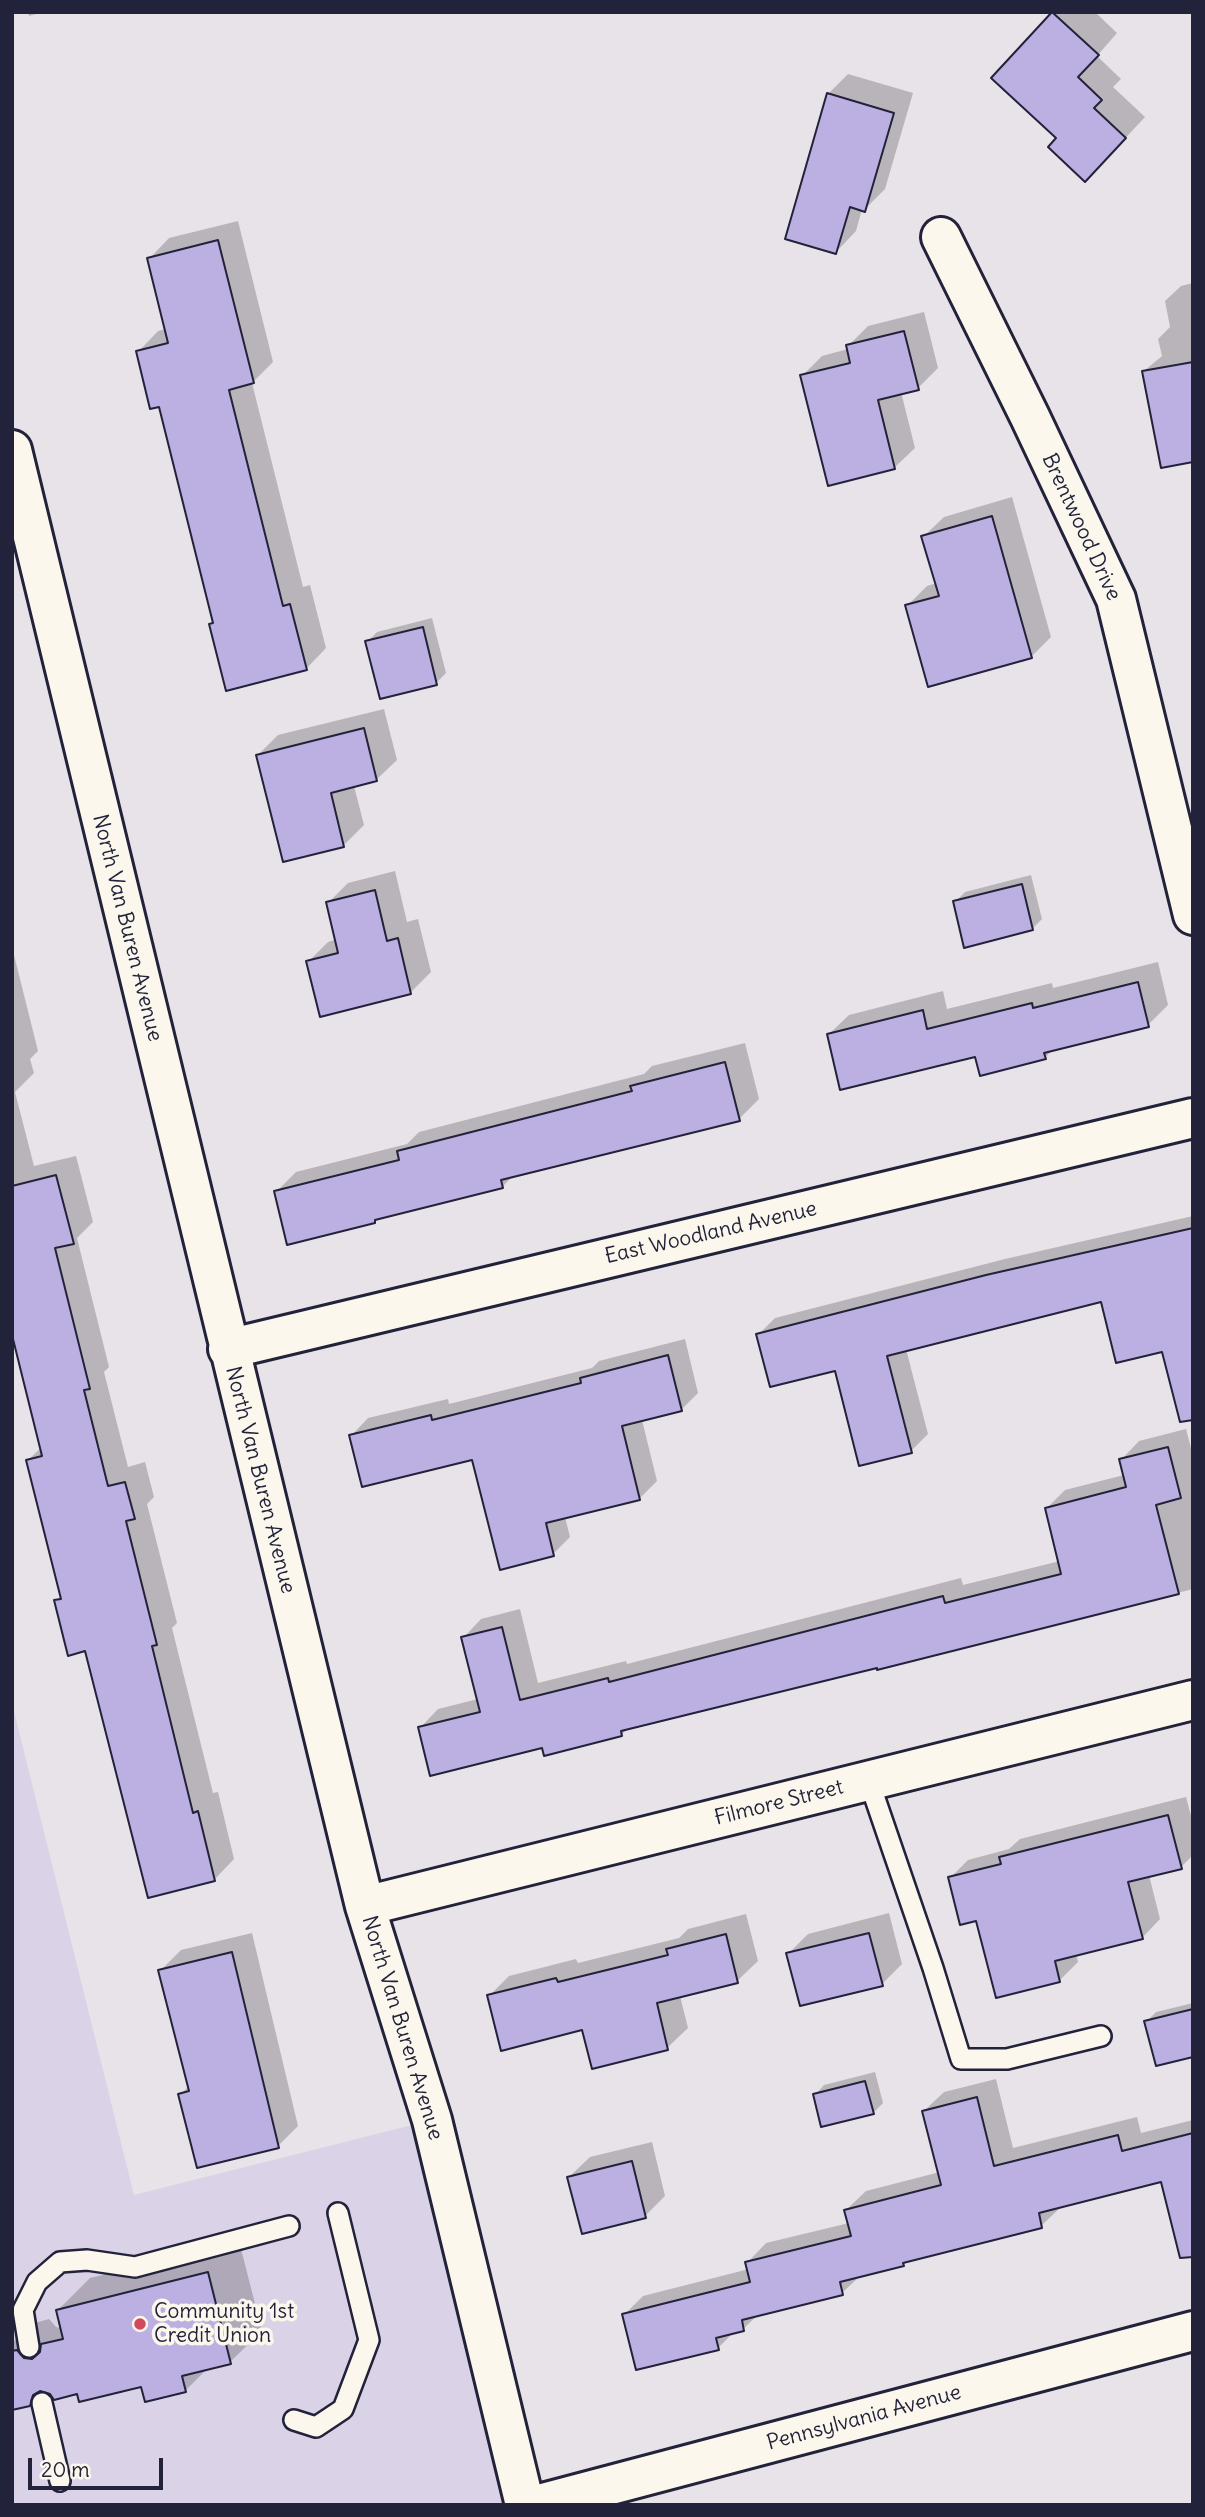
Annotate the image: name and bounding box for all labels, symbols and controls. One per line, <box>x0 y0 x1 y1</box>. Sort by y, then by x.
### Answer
street label: Brentwood Drive <box>1036 450 1126 604</box>
street label: North Van Buren Avenue <box>87 812 167 1044</box>
street label: East Woodland Avenue <box>603 1196 819 1270</box>
street label: North Van Buren Avenue <box>220 1364 300 1596</box>
street label: Filmore Street <box>712 1775 846 1831</box>
street label: North Van Buren Avenue <box>356 1913 448 2143</box>
place label: Community 1st Credit Union <box>154 2299 294 2349</box>
marker: Community 1st Credit Union <box>132 2316 148 2332</box>
street label: Pennsylvania Avenue <box>764 2380 964 2456</box>
scale bar <box>32 2444 166 2488</box>
text: 20 m <box>41 2456 90 2483</box>

